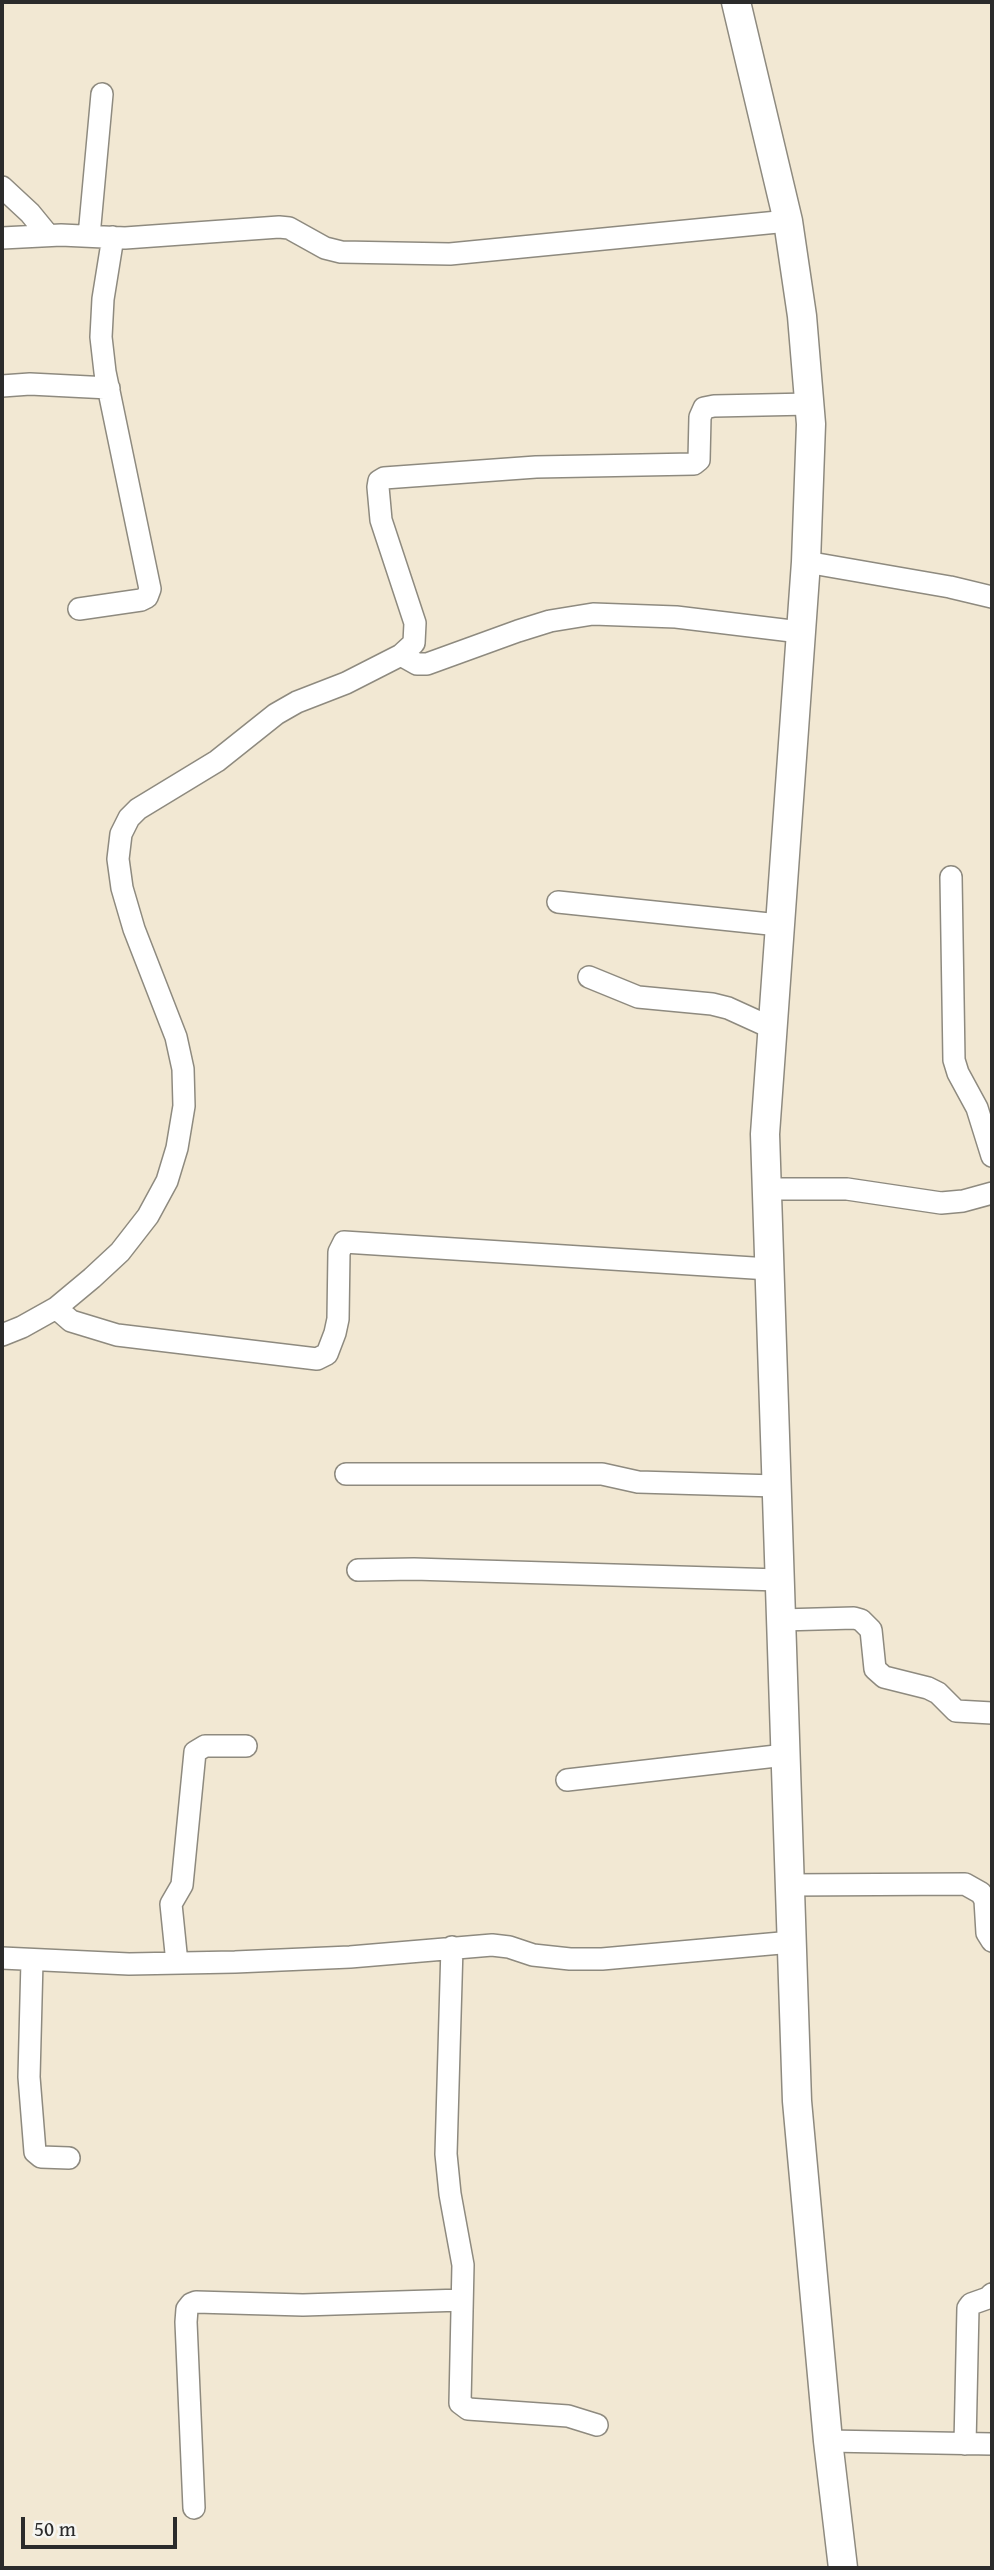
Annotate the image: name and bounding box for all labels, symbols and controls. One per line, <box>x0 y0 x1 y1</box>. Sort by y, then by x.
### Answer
scale bar <box>24 2504 180 2548</box>
text: 50 m <box>34 2513 76 2544</box>

